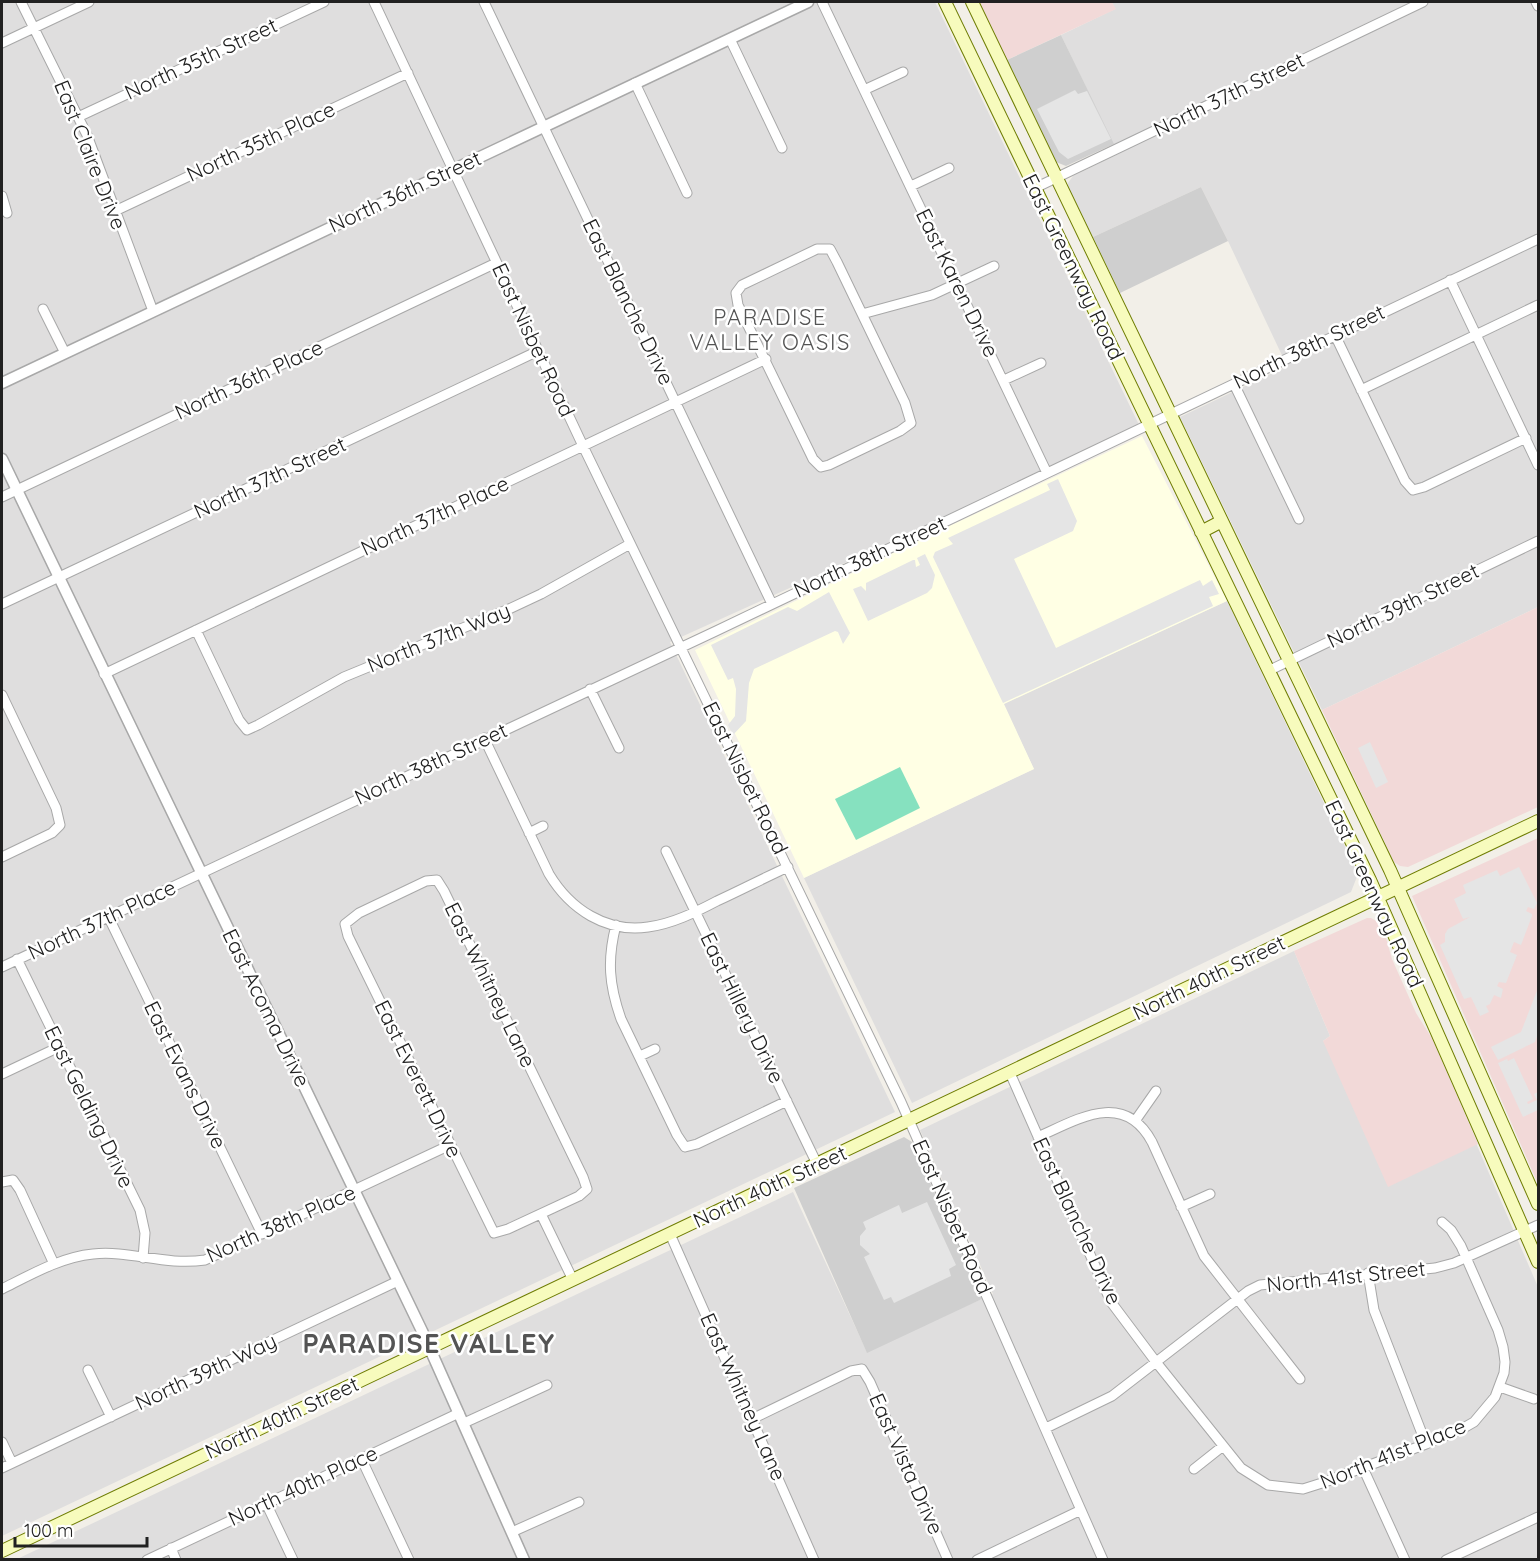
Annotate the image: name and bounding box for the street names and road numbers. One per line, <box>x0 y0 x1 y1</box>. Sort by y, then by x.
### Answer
street label: North 35th Street <box>120 11 281 105</box>
street label: North 37th Street <box>1149 46 1308 142</box>
street label: East Claire Drive <box>49 76 133 233</box>
street label: North 35th Place <box>182 95 339 187</box>
street label: North 36th Street <box>324 144 485 238</box>
street label: East Greenway Road <box>1018 169 1130 364</box>
street label: East Karen Drive <box>911 204 1005 361</box>
street label: East Blanche Drive <box>577 214 680 389</box>
street label: East Nisbet Road <box>487 259 581 421</box>
street label: North 38th Street <box>1229 298 1389 394</box>
street label: North 36th Place <box>170 333 327 425</box>
street label: North 37th Street <box>189 430 350 524</box>
street label: North 37th Place <box>356 469 513 561</box>
street label: North 38th Street <box>789 509 950 603</box>
street label: North 39th Street <box>1322 557 1483 653</box>
street label: North 37th Way <box>363 597 514 678</box>
street label: East Nisbet Road <box>698 697 794 858</box>
street label: North 38th Street <box>350 716 511 810</box>
street label: East Greenway Road <box>1320 796 1430 991</box>
street label: North 37th Place <box>23 873 180 965</box>
street label: East Whitney Lane <box>440 898 542 1071</box>
street label: East Acoma Drive <box>217 924 316 1091</box>
street label: East Hillery Drive <box>695 928 791 1087</box>
street label: North 40th Street <box>1128 929 1289 1025</box>
street label: East Evans Drive <box>139 996 233 1153</box>
street label: East Everett Drive <box>370 996 468 1161</box>
street label: East Gelding Drive <box>39 1021 140 1192</box>
street label: East Blanche Drive <box>1028 1133 1128 1308</box>
street label: East Nisbet Road <box>907 1135 999 1298</box>
street label: North 40th Street <box>689 1139 851 1233</box>
street label: North 38th Place <box>202 1179 359 1268</box>
street label: North 41st Street <box>1265 1255 1427 1297</box>
street label: East Whitney Lane <box>695 1309 793 1484</box>
street label: North 39th Way <box>131 1327 280 1415</box>
street label: North 40th Street <box>201 1370 363 1464</box>
street label: East Vista Drive <box>864 1389 950 1538</box>
street label: North 41st Place <box>1316 1412 1469 1494</box>
street label: North 40th Place <box>224 1439 381 1531</box>

